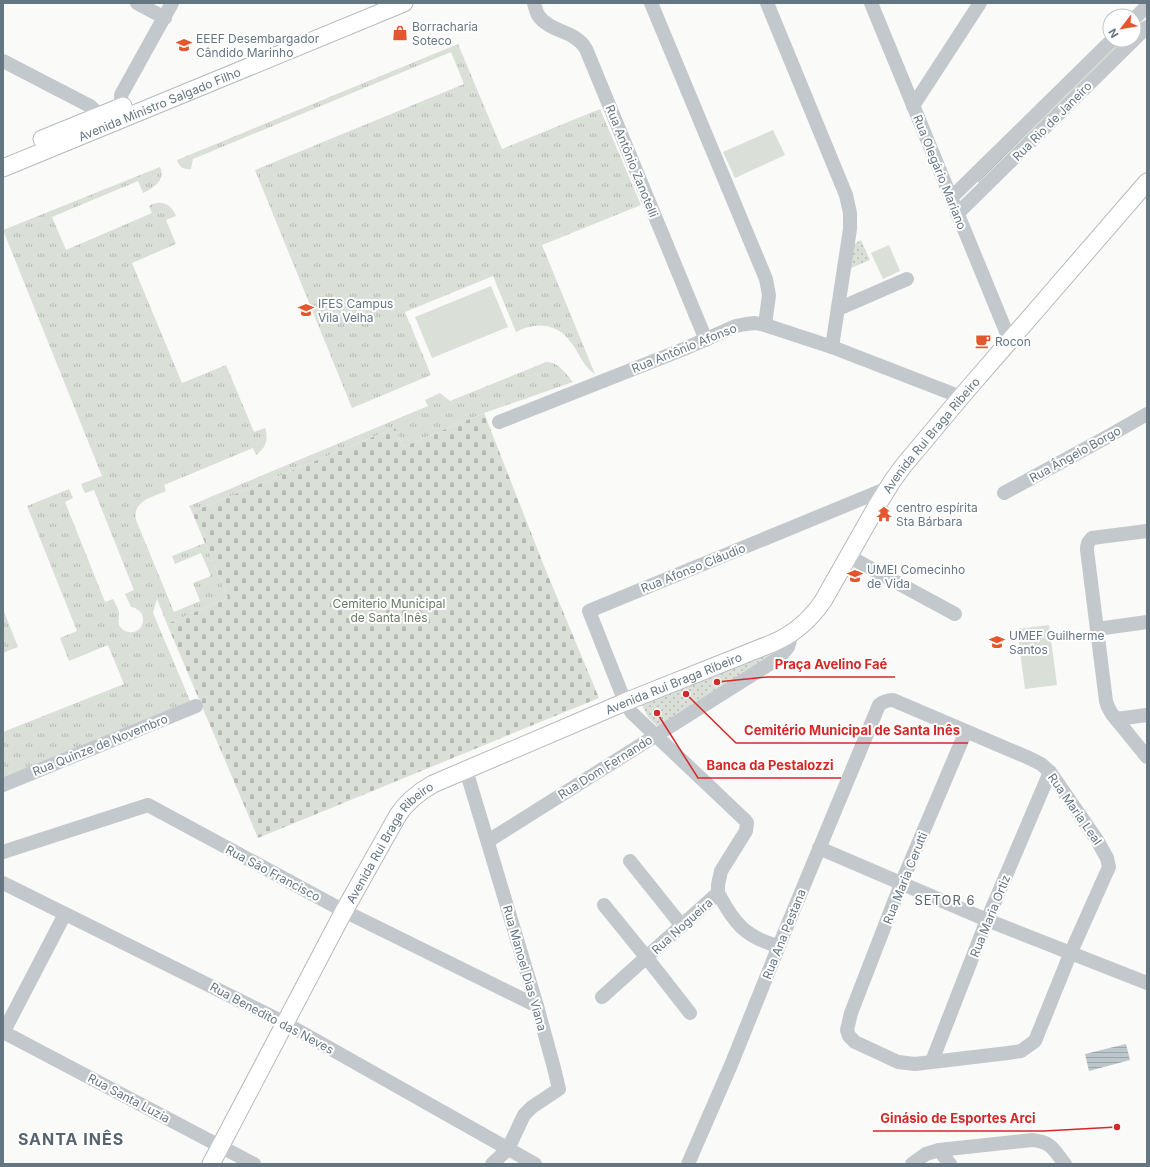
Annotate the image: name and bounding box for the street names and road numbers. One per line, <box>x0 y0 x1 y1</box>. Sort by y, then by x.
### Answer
street label: Avenida Ministro Salgado Filho <box>76 64 243 144</box>
street label: Rua Rio de Janeiro <box>1009 78 1095 164</box>
street label: Rua Antônio Zanotelli <box>603 103 661 220</box>
street label: Rua Olegário Mariano <box>910 112 970 232</box>
street label: Rua Antônio Afonso <box>629 320 739 376</box>
street label: Avenida Rui Braga Ribeiro <box>879 374 983 496</box>
street label: Rua Ângelo Borgo <box>1027 423 1123 485</box>
street label: Rua Afonso Cláudio <box>639 540 747 596</box>
street label: Avenida Rui Braga Ribeiro <box>603 649 744 717</box>
street label: Rua Quinze de Novembro <box>30 711 170 779</box>
street label: Rua Dom Fernando <box>555 732 655 802</box>
street label: Rua Maria Leal <box>1045 770 1105 848</box>
street label: Avenida Rui Braga Ribeiro <box>343 778 436 906</box>
street label: Rua Maria Cerutti <box>880 830 930 926</box>
street label: Rua São Francisco <box>223 842 323 904</box>
street label: Rua Maria Ortiz <box>967 873 1013 959</box>
street label: Rua Ana Pestana <box>759 887 809 981</box>
street label: Rua Nogueira <box>648 895 716 957</box>
street label: Rua Manoel Dias Viana <box>500 904 550 1032</box>
street label: Rua Benedito das Neves <box>208 979 336 1057</box>
street label: Rua Santa Luzia <box>85 1070 173 1126</box>

